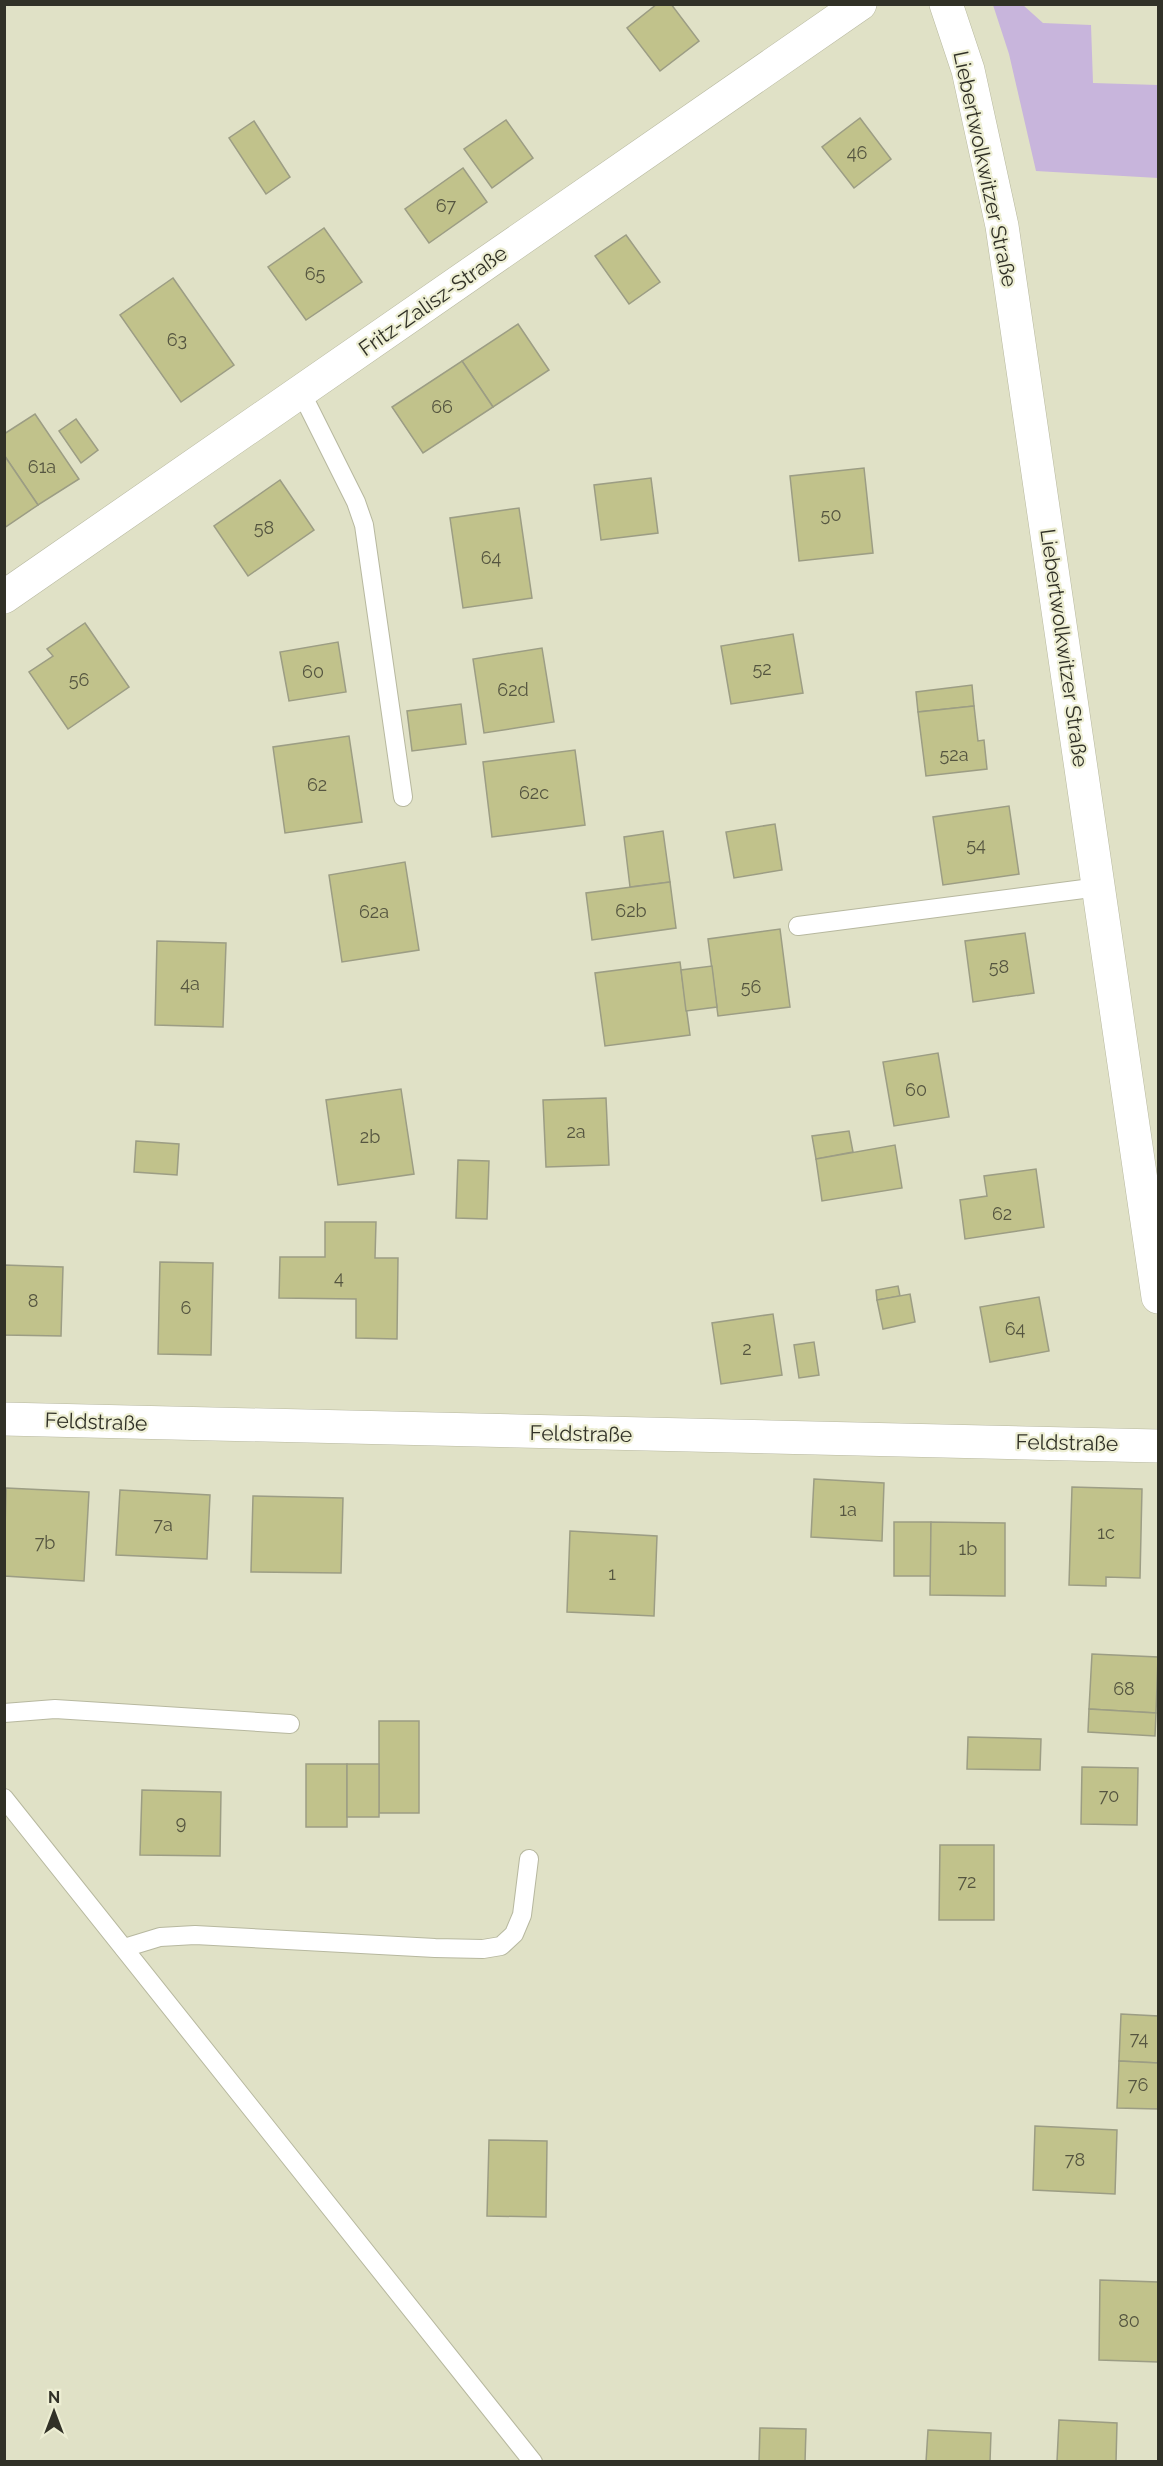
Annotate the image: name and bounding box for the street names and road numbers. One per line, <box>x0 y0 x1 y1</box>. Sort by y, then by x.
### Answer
street label: Liebertwolkwitzer Straße <box>948 49 1023 289</box>
street label: Fritz-Zalisz-Straße <box>354 240 512 361</box>
street label: Liebertwolkwitzer Straße <box>1035 527 1094 769</box>
street label: Feldstraße <box>44 1407 148 1436</box>
street label: Feldstraße <box>529 1420 633 1447</box>
street label: Feldstraße <box>1015 1429 1119 1456</box>

